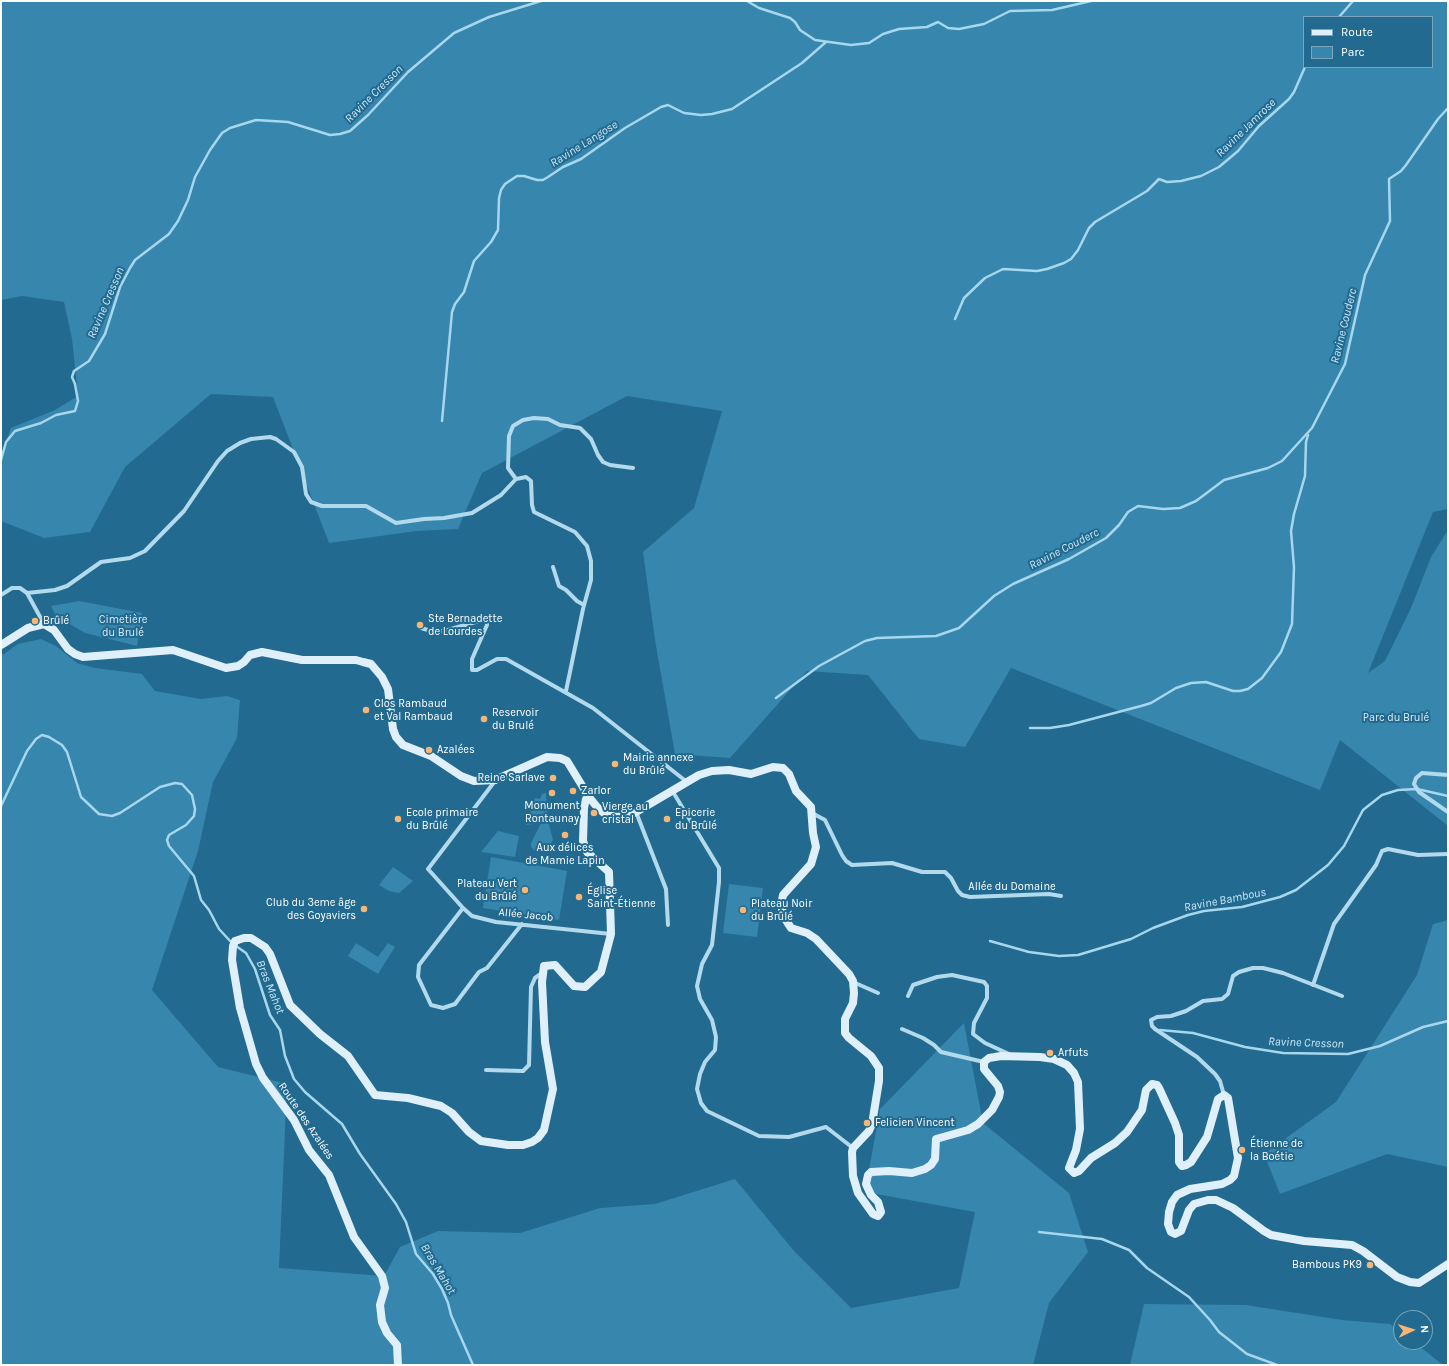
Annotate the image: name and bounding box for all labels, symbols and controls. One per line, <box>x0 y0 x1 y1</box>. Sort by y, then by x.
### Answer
legend <box>1303 16 1433 68</box>
text: Route <box>1341 25 1373 39</box>
text: Parc <box>1341 45 1365 59</box>
water label: Ravine Cresson <box>342 62 406 126</box>
water label: Ravine Jamrose <box>1213 96 1279 160</box>
water label: Ravine Langose <box>548 118 620 170</box>
water label: Ravine Cresson <box>85 265 127 341</box>
water label: Ravine Couderc <box>1328 287 1360 365</box>
water label: Ravine Couderc <box>1027 525 1101 573</box>
place label: Ste Bernadette de Lourdes <box>428 612 502 638</box>
park label: Cimetière du Brulé <box>99 613 147 639</box>
place label: Brûlé <box>43 614 69 628</box>
marker: Brûlé <box>30 616 40 626</box>
marker: Ste Bernadette de Lourdes <box>415 620 425 630</box>
place label: Clos Rambaud et Val Rambaud <box>374 697 453 723</box>
marker: Clos Rambaud et Val Rambaud <box>361 705 371 715</box>
place label: Reservoir du Brulé <box>492 706 539 732</box>
park label: Parc du Brulé <box>1363 711 1429 725</box>
marker: Reservoir du Brulé <box>479 714 489 724</box>
place label: Azalées <box>437 743 475 757</box>
marker: Azalées <box>424 745 434 755</box>
place label: Mairie annexe du Brûlé <box>623 751 693 777</box>
marker: Mairie annexe du Brûlé <box>610 759 620 769</box>
place label: Reine Sarlave <box>477 771 545 785</box>
marker: Reine Sarlave <box>548 773 558 783</box>
place label: Zarlor <box>581 784 611 798</box>
marker: Zarlor <box>568 786 578 796</box>
marker: Monument Rontaunay <box>547 788 557 798</box>
place label: Monument Rontaunay <box>524 799 580 825</box>
place label: Vierge au cristal <box>602 800 648 826</box>
place label: Ecole primaire du Brûlé <box>406 806 478 832</box>
place label: Epicerie du Brûlé <box>675 806 717 832</box>
marker: Vierge au cristal <box>589 808 599 818</box>
marker: Ecole primaire du Brûlé <box>393 814 403 824</box>
marker: Epicerie du Brûlé <box>662 814 672 824</box>
marker: Aux délices de Mamie Lapin <box>560 830 570 840</box>
place label: Aux délices de Mamie Lapin <box>525 841 605 867</box>
place label: Plateau Vert du Brûlé <box>457 877 517 903</box>
street label: Allée du Domaine <box>968 880 1056 894</box>
place label: Église Saint-Étienne <box>587 884 656 910</box>
marker: Plateau Vert du Brûlé <box>520 885 530 895</box>
water label: Ravine Bambous <box>1183 885 1267 915</box>
marker: Église Saint-Étienne <box>574 892 584 902</box>
place label: Club du 3eme âge des Goyaviers <box>266 896 356 922</box>
place label: Plateau Noir du Brûlé <box>751 897 812 923</box>
marker: Club du 3eme âge des Goyaviers <box>359 904 369 914</box>
marker: Plateau Noir du Brûlé <box>738 905 748 915</box>
street label: Allée Jacob <box>498 906 554 924</box>
water label: Bras Mahot <box>253 958 287 1016</box>
water label: Ravine Cresson <box>1268 1034 1344 1052</box>
place label: Arfuts <box>1058 1046 1089 1060</box>
marker: Arfuts <box>1045 1048 1055 1058</box>
street label: Route des Azalées <box>275 1080 337 1162</box>
place label: Felicien Vincent <box>875 1116 955 1130</box>
marker: Felicien Vincent <box>862 1118 872 1128</box>
place label: Étienne de la Boétie <box>1250 1137 1303 1163</box>
marker: Étienne de la Boétie <box>1237 1145 1247 1155</box>
water label: Bras Mahot <box>417 1241 459 1297</box>
place label: Bambous PK9 <box>1292 1258 1362 1272</box>
marker: Bambous PK9 <box>1365 1260 1375 1270</box>
north arrow <box>1393 1310 1433 1350</box>
text: N <box>1418 1325 1431 1334</box>

